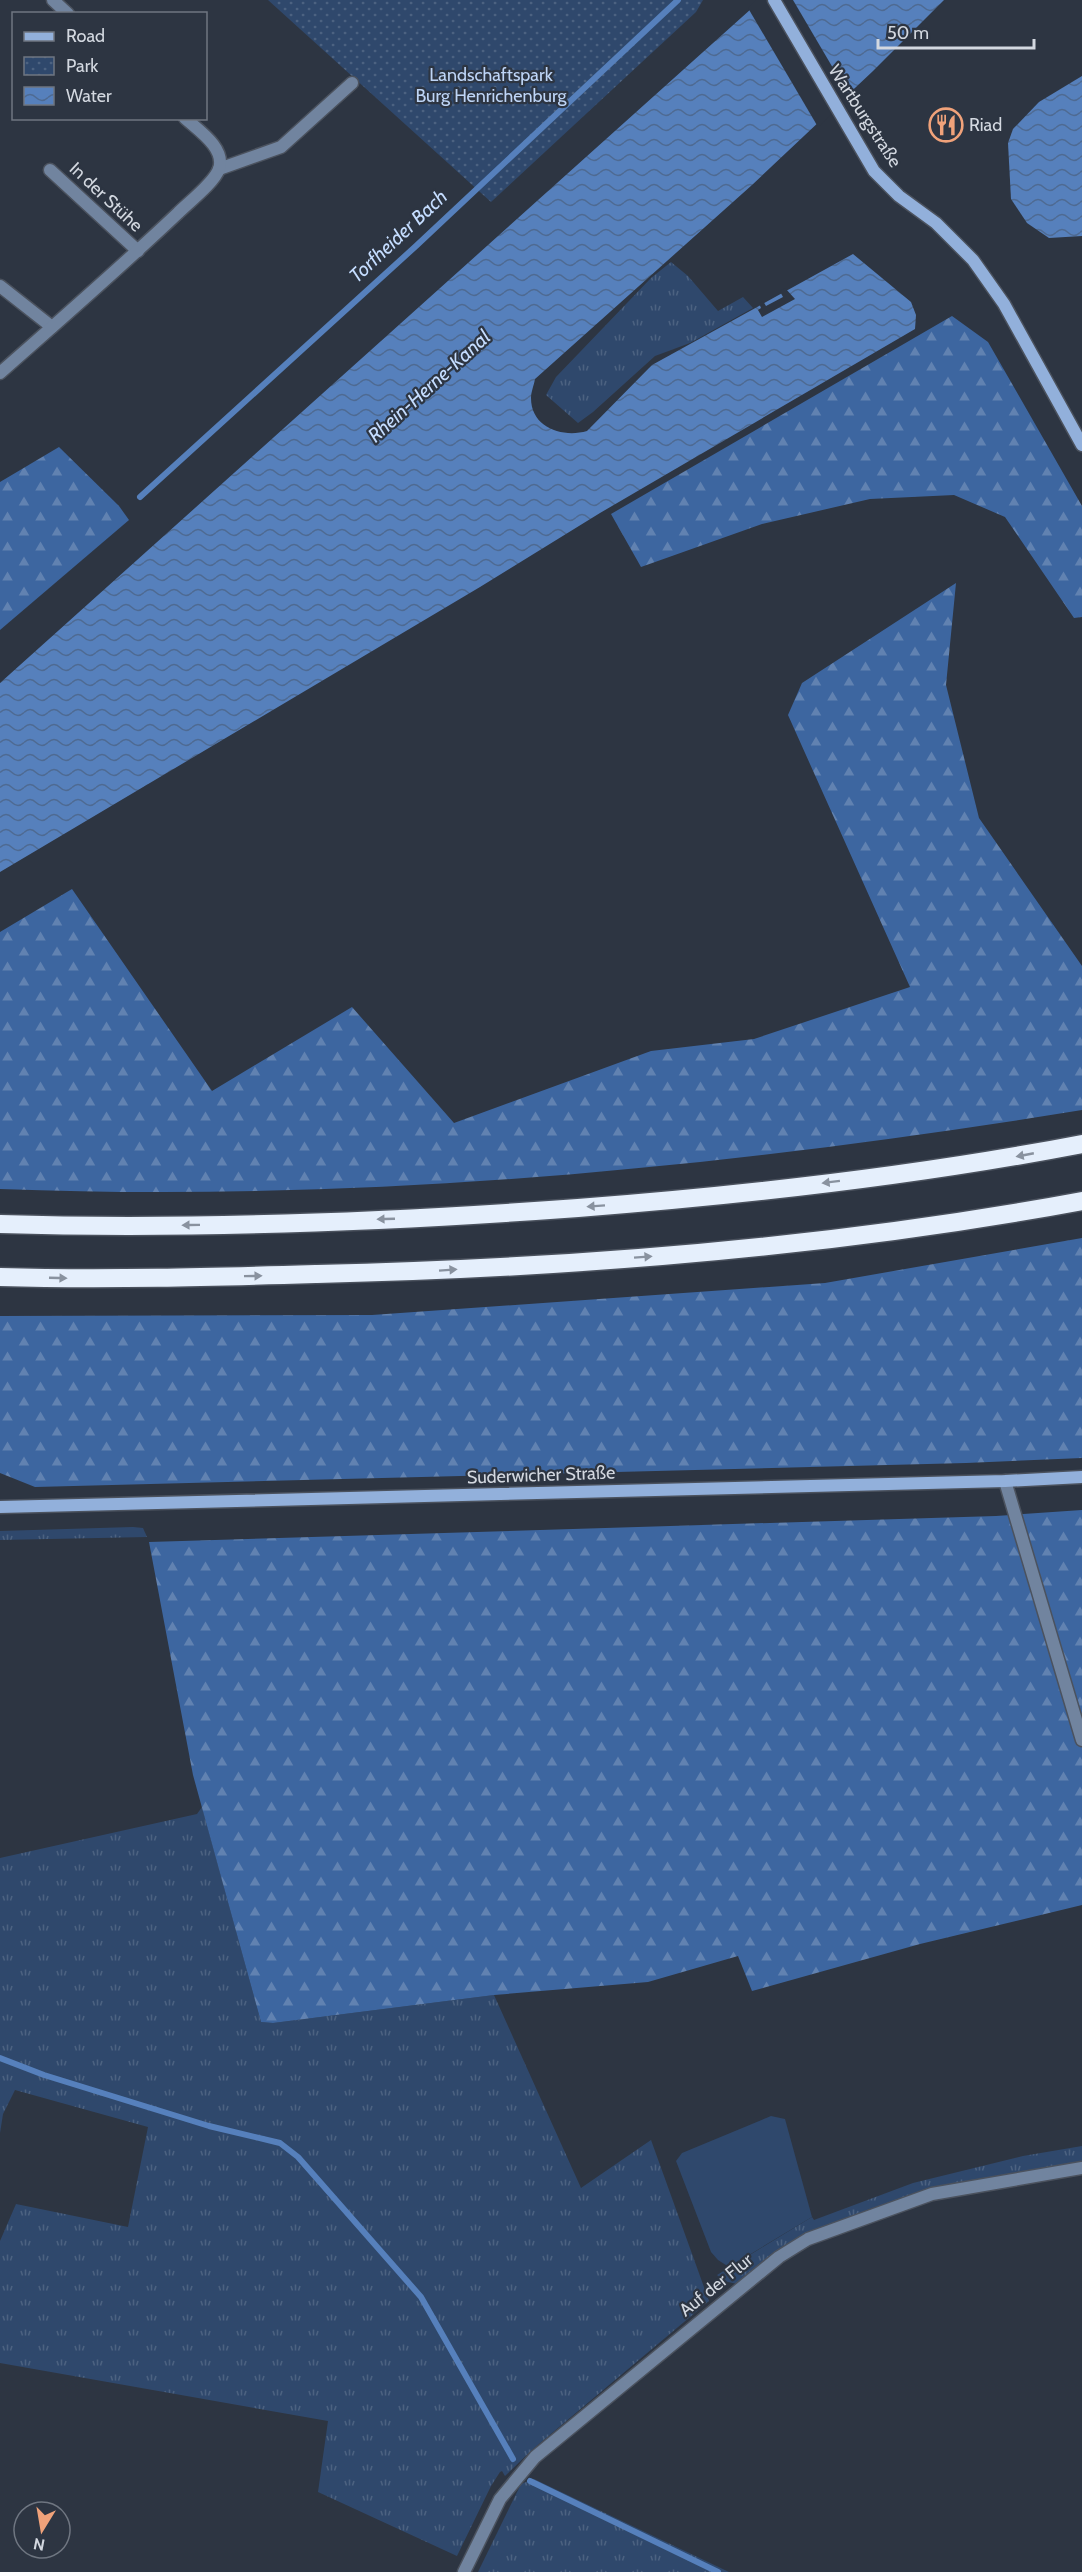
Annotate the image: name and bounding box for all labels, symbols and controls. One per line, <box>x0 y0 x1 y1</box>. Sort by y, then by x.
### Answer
legend <box>12 12 207 120</box>
scale bar <box>878 12 1034 50</box>
text: 50 m <box>887 22 929 44</box>
text: Road <box>66 25 105 47</box>
text: Park <box>66 55 99 77</box>
street label: Wartburgstraße <box>824 61 906 171</box>
park label: Landschaftspark Burg Henrichenburg <box>415 64 568 107</box>
text: Water <box>66 85 112 107</box>
restaurant icon: Riad <box>928 107 964 143</box>
place label: Riad <box>969 114 1002 136</box>
street label: In der Stühe <box>65 158 147 236</box>
water label: Torfheider Bach <box>344 185 452 287</box>
water label: Rhein-Herne-Kanal <box>363 325 495 447</box>
one-way arrow <box>1015 1151 1034 1160</box>
one-way arrow <box>822 1177 841 1187</box>
one-way arrow <box>586 1202 605 1211</box>
one-way arrow <box>376 1214 395 1224</box>
one-way arrow <box>181 1220 200 1230</box>
one-way arrow <box>633 1252 652 1262</box>
one-way arrow <box>439 1266 458 1275</box>
one-way arrow <box>244 1271 263 1281</box>
one-way arrow <box>49 1274 68 1283</box>
street label: Suderwicher Straße <box>466 1461 616 1489</box>
street label: Auf der Flur <box>675 2249 757 2321</box>
north arrow <box>12 2500 72 2560</box>
text: N <box>32 2534 47 2555</box>

